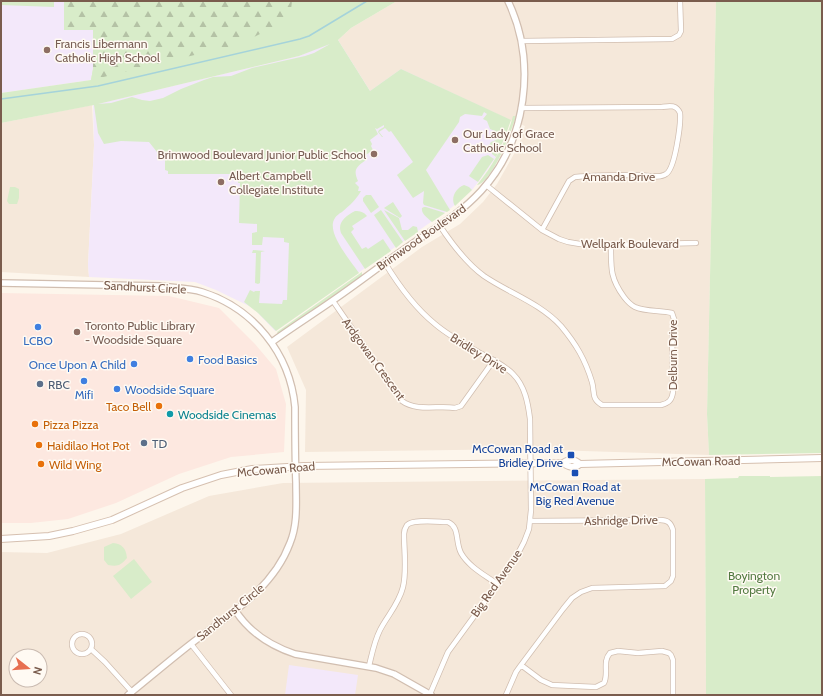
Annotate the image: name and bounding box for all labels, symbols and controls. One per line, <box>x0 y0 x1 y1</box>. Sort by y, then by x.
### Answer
place label: Francis Libermann Catholic High School <box>55 36 160 65</box>
marker: Francis Libermann Catholic High School <box>42 45 52 55</box>
place label: Our Lady of Grace Catholic School <box>463 126 554 155</box>
marker: Our Lady of Grace Catholic School <box>450 135 460 145</box>
place label: Brimwood Boulevard Junior Public School <box>158 147 366 162</box>
marker: Brimwood Boulevard Junior Public School <box>369 149 379 159</box>
place label: Albert Campbell Collegiate Institute <box>229 168 324 197</box>
street label: Amanda Drive <box>583 169 655 184</box>
marker: Albert Campbell Collegiate Institute <box>216 177 226 187</box>
street label: Brimwood Boulevard <box>373 200 469 274</box>
street label: Wellpark Boulevard <box>581 236 679 251</box>
street label: Sandhurst Circle <box>103 277 187 297</box>
street label: Ardgowan Crescent <box>339 315 409 403</box>
place label: Toronto Public Library - Woodside Square <box>85 318 195 347</box>
street label: Delburn Drive <box>665 320 680 390</box>
marker: LCBO <box>33 322 43 332</box>
marker: Toronto Public Library - Woodside Square <box>72 327 82 337</box>
street label: Bridley Drive <box>448 330 510 376</box>
place label: LCBO <box>23 333 53 348</box>
place label: Food Basics <box>198 352 257 367</box>
marker: Food Basics <box>185 354 195 364</box>
place label: Once Upon A Child <box>29 357 126 372</box>
marker: Once Upon A Child <box>129 359 139 369</box>
marker: Mifi <box>79 376 89 386</box>
place label: RBC <box>48 377 70 392</box>
marker: RBC <box>35 379 45 389</box>
place label: Woodside Square <box>125 382 214 397</box>
marker: Woodside Square <box>112 384 122 394</box>
place label: Mifi <box>75 387 93 402</box>
place label: Taco Bell <box>106 399 151 414</box>
marker: Taco Bell <box>154 401 164 411</box>
place label: Woodside Cinemas <box>178 407 276 422</box>
marker: Woodside Cinemas <box>165 409 175 419</box>
place label: Pizza Pizza <box>43 417 99 432</box>
marker: Pizza Pizza <box>30 419 40 429</box>
place label: TD <box>152 436 167 451</box>
place label: Haidilao Hot Pot <box>47 438 130 453</box>
marker: TD <box>139 438 149 448</box>
marker: Haidilao Hot Pot <box>34 440 44 450</box>
place label: McCowan Road at Bridley Drive <box>472 441 563 470</box>
marker: McCowan Road at Bridley Drive <box>566 450 576 460</box>
street label: McCowan Road <box>662 453 740 469</box>
place label: Wild Wing <box>49 457 103 472</box>
street label: McCowan Road <box>236 458 316 480</box>
marker: Wild Wing <box>36 459 46 469</box>
marker: McCowan Road at Big Red Avenue <box>570 468 580 478</box>
place label: McCowan Road at Big Red Avenue <box>530 479 620 508</box>
street label: Ashridge Drive <box>584 512 658 528</box>
street label: Big Red Avenue <box>467 546 525 620</box>
park label: Boyington Property <box>728 568 780 597</box>
street label: Sandhurst Circle <box>193 580 267 644</box>
north arrow <box>8 648 48 688</box>
text: N <box>30 665 45 677</box>

